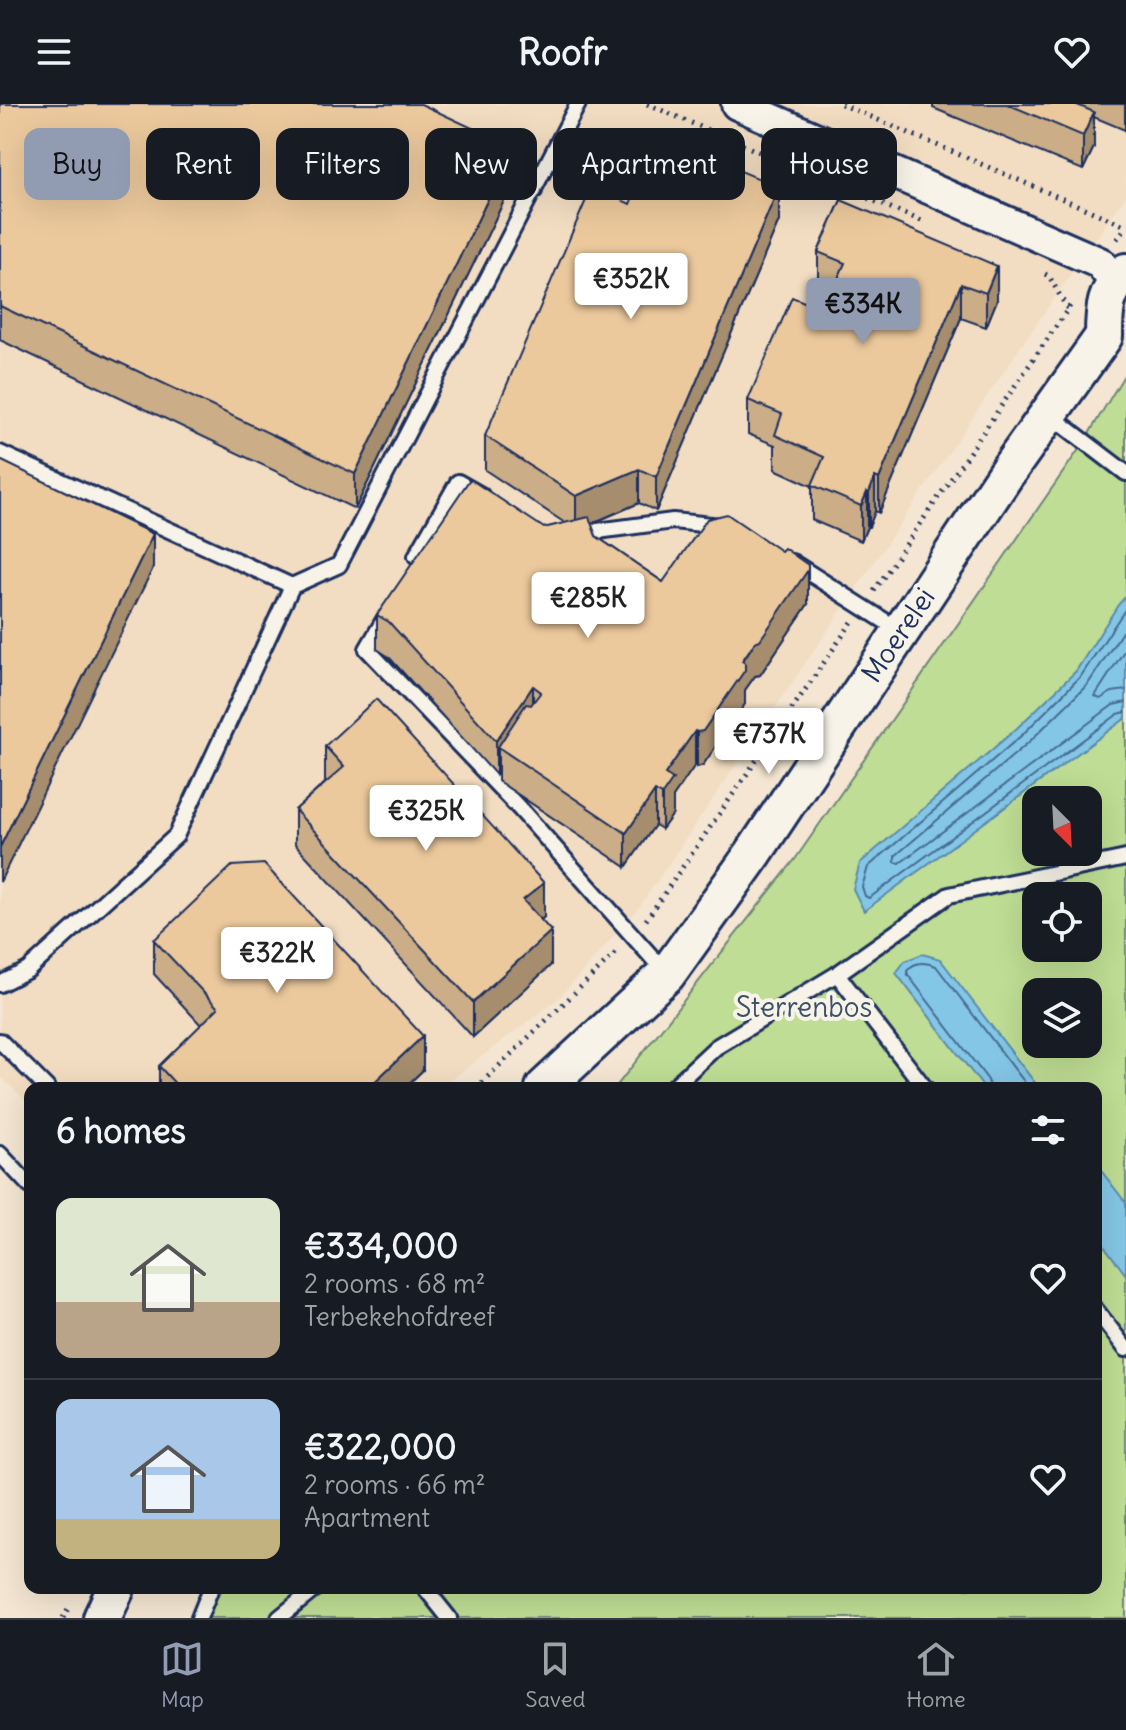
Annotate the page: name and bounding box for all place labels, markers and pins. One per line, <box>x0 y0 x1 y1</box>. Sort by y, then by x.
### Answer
pin: €352K <box>575 253 687 321</box>
pin: €334K <box>807 278 919 346</box>
pin: €285K <box>532 572 644 640</box>
pin: €737K <box>713 708 825 776</box>
pin: €325K <box>370 785 482 853</box>
pin: €322K <box>221 927 333 995</box>

